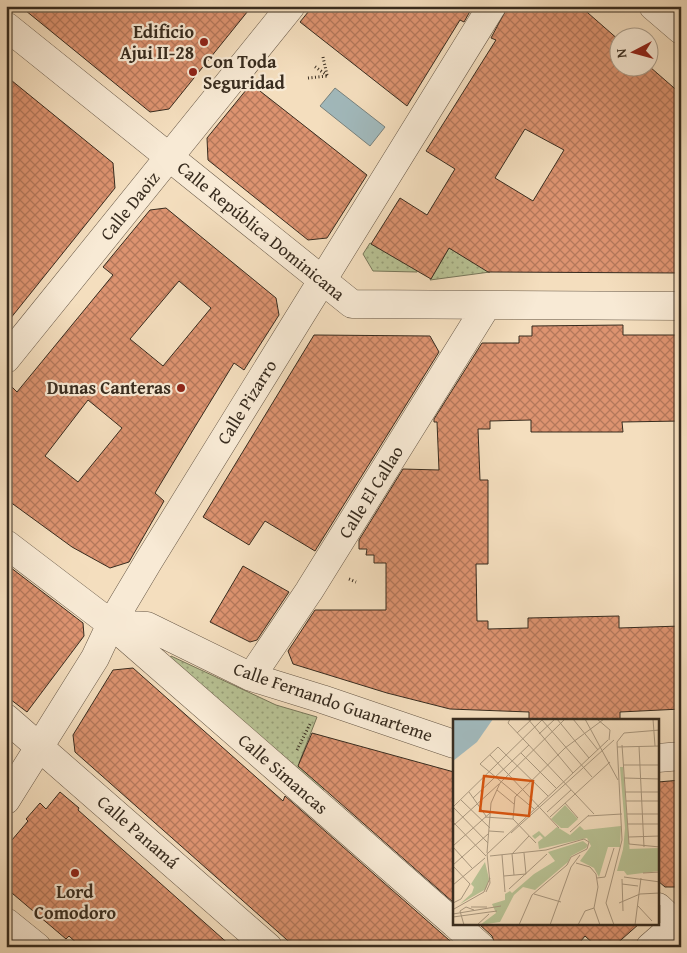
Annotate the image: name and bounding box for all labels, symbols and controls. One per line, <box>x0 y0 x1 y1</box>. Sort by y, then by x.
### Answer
place label: Edificio Ajui II-28 <box>120 18 194 66</box>
north arrow <box>610 28 660 78</box>
marker: Edificio Ajui II-28 <box>198 36 210 48</box>
text: N <box>611 47 632 59</box>
place label: Con Toda Seguridad <box>203 48 286 96</box>
marker: Con Toda Seguridad <box>187 66 199 78</box>
street label: Calle República Dominicana <box>172 154 351 307</box>
street label: Calle Daoiz <box>93 165 166 246</box>
street label: Calle Pizarro <box>210 354 283 449</box>
place label: Dunas Canteras <box>47 374 171 401</box>
marker: Dunas Canteras <box>175 382 187 394</box>
street label: Calle El Callao <box>331 440 410 543</box>
street label: Calle Fernando Guanarteme <box>230 655 436 748</box>
inset map <box>453 719 660 926</box>
street label: Calle Simancas <box>232 727 334 820</box>
street label: Calle Panamá <box>91 788 186 875</box>
marker: Lord Comodoro <box>69 867 81 879</box>
place label: Lord Comodoro <box>34 878 117 926</box>

